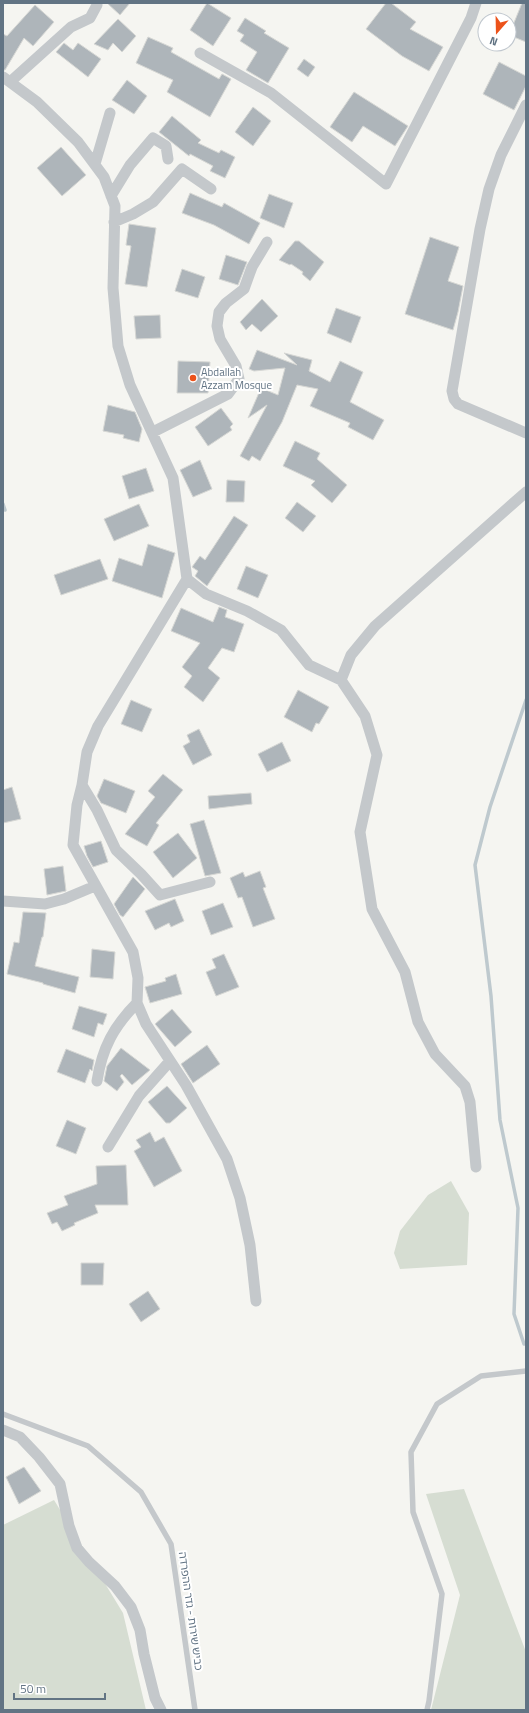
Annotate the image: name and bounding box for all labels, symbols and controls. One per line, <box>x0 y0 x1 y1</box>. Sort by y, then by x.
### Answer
north arrow <box>477 12 517 52</box>
text: N <box>487 33 500 50</box>
place label: Abdallah Azzam Mosque <box>201 364 272 393</box>
marker: Abdallah Azzam Mosque <box>188 373 198 383</box>
street label: כביש שירות - גדר ההפרדה <box>175 1551 207 1672</box>
scale bar <box>14 1675 105 1701</box>
text: 50 m <box>20 1679 46 1698</box>

